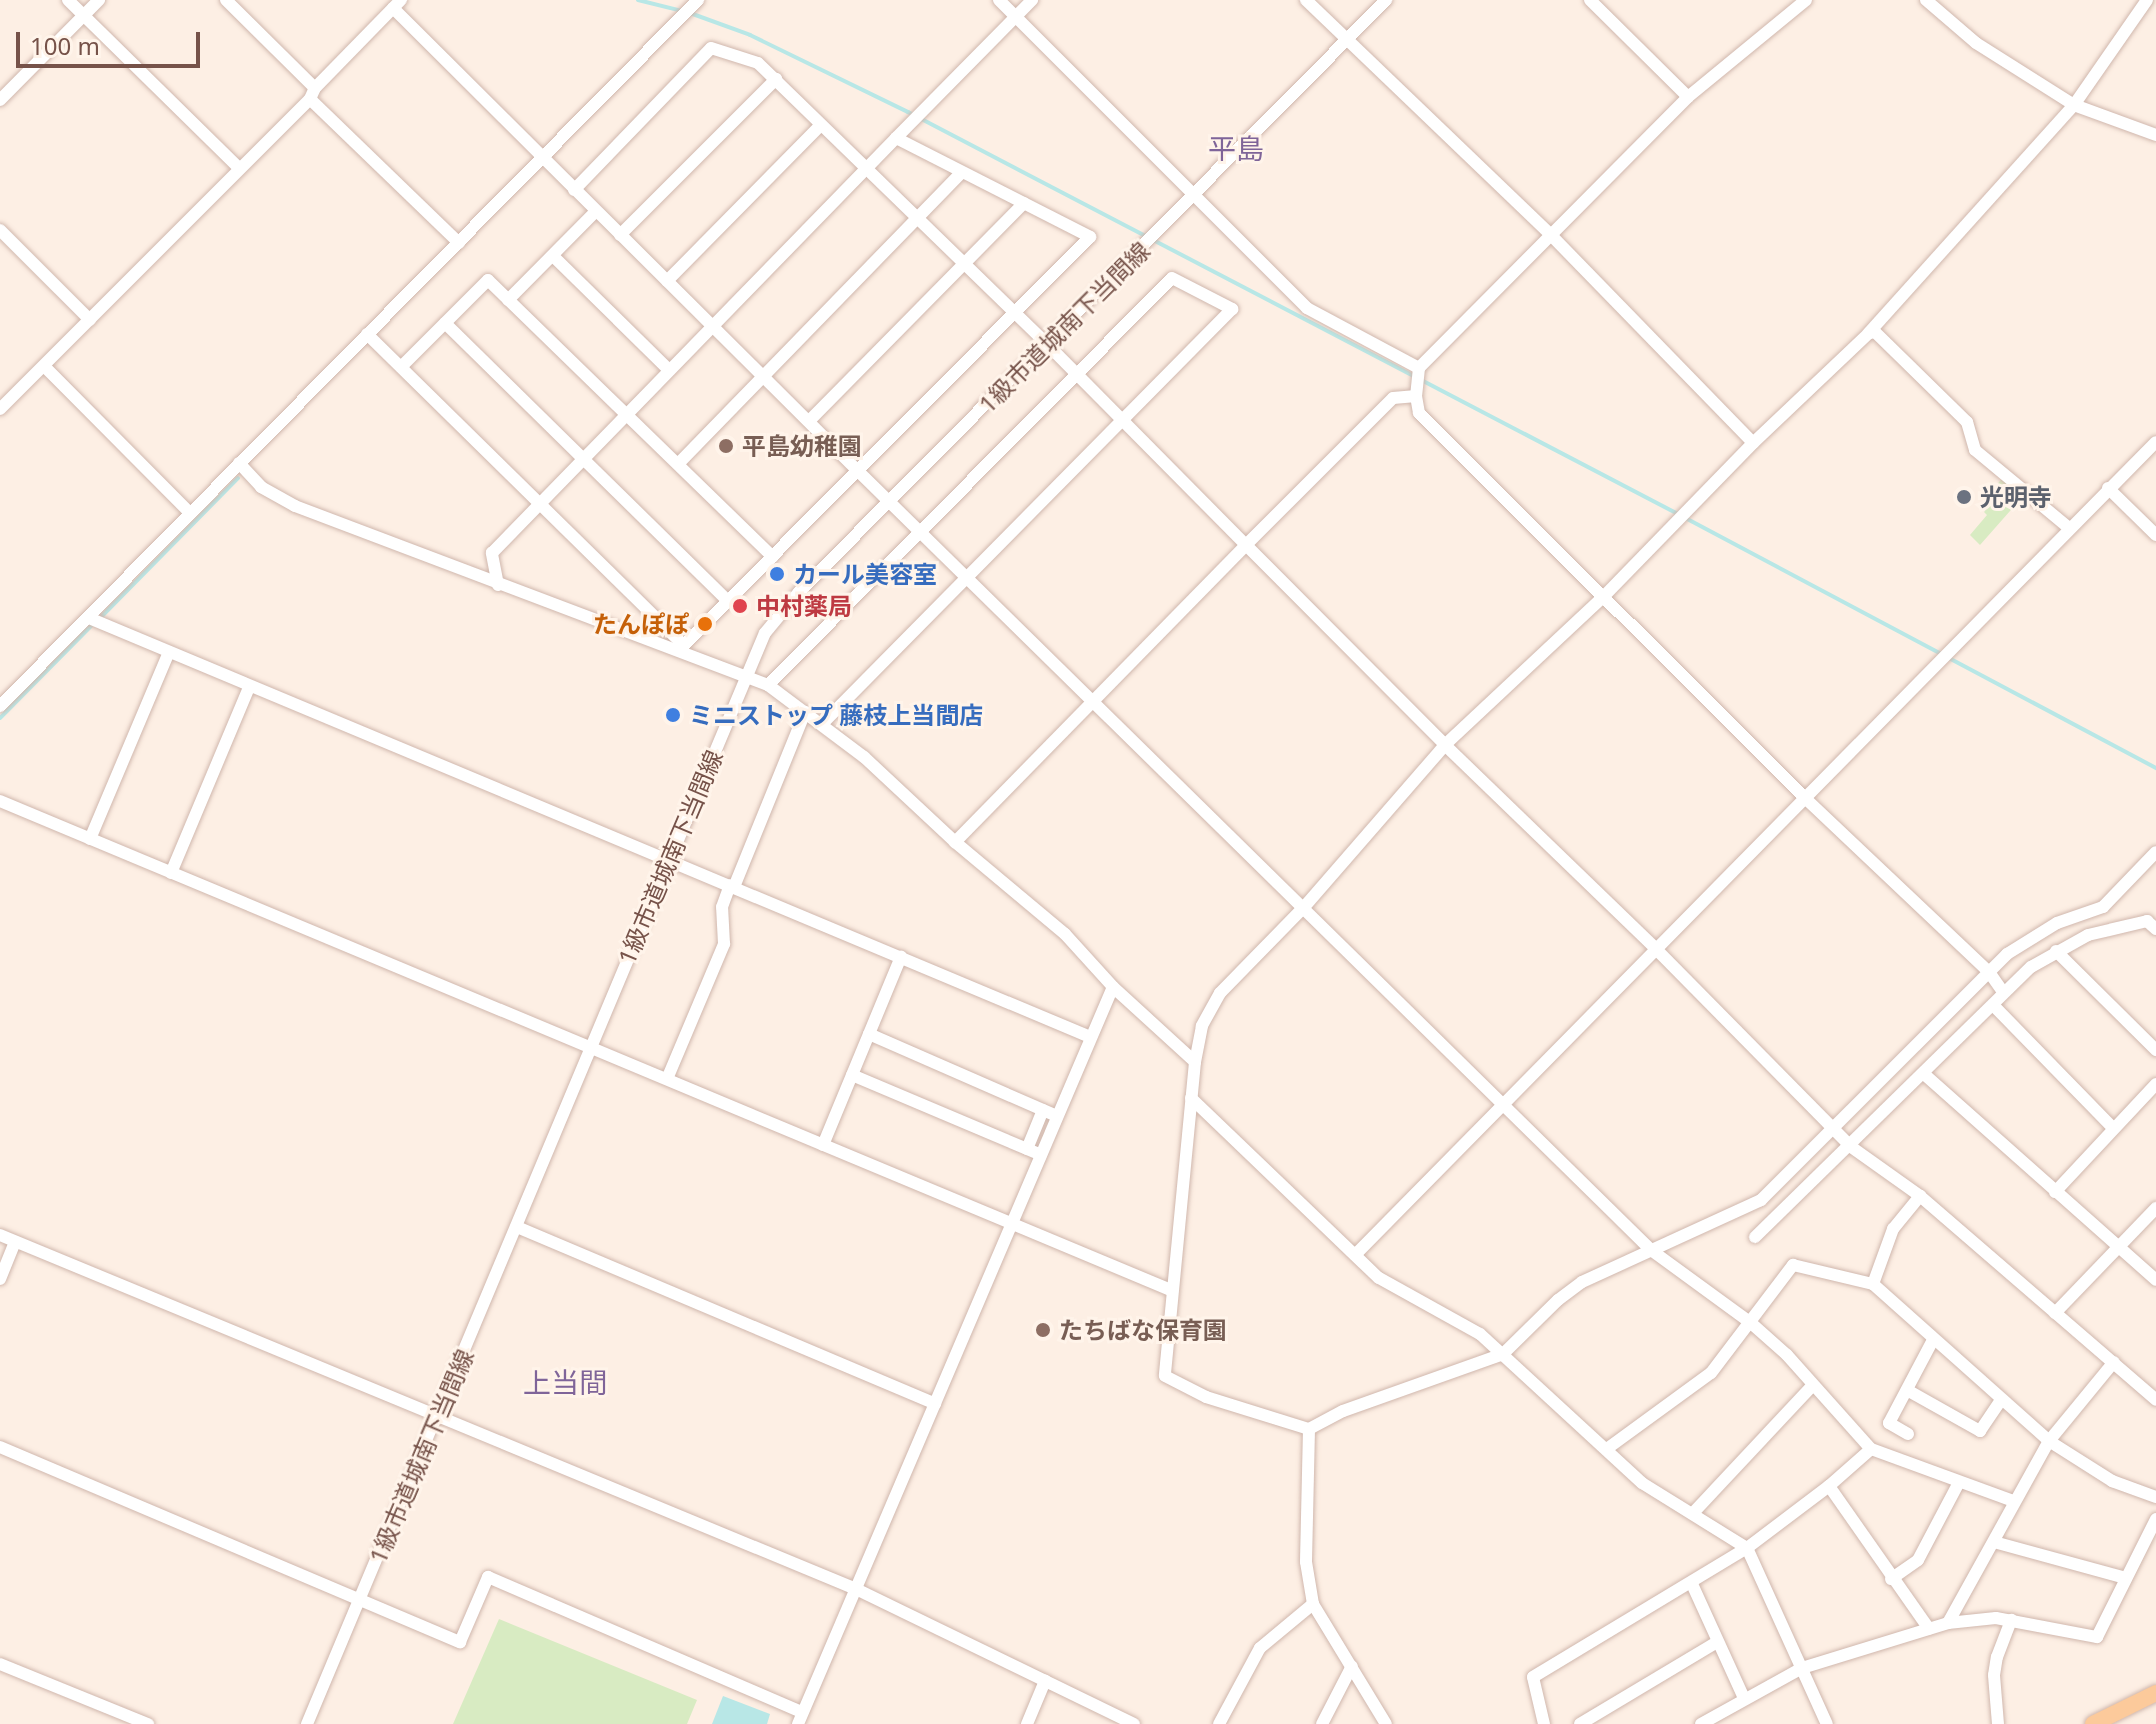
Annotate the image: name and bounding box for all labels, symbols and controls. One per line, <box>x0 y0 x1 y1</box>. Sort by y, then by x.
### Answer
scale bar <box>20 16 204 66</box>
text: 100 m <box>30 29 100 62</box>
district label: 平島 <box>1208 131 1264 165</box>
street label: 1級市道城南下当間線 <box>973 236 1155 418</box>
place label: 平島幼稚園 <box>742 432 862 460</box>
marker: 平島幼稚園 <box>717 437 735 455</box>
place label: 光明寺 <box>1980 483 2052 511</box>
marker: 光明寺 <box>1955 488 1973 506</box>
place label: カール美容室 <box>793 560 937 588</box>
marker: カール美容室 <box>768 565 786 583</box>
place label: 中村薬局 <box>756 592 852 620</box>
marker: 中村薬局 <box>731 597 749 615</box>
place label: たんぽぽ <box>593 610 689 638</box>
marker: たんぽぽ <box>696 615 714 633</box>
place label: ミニストップ 藤枝上当間店 <box>689 701 983 729</box>
marker: ミニストップ 藤枝上当間店 <box>664 706 682 724</box>
street label: 1級市道城南下当間線 <box>612 746 728 968</box>
place label: たちばな保育園 <box>1059 1316 1227 1344</box>
marker: たちばな保育園 <box>1034 1321 1052 1339</box>
street label: 1級市道城南下当間線 <box>363 1345 479 1567</box>
district label: 上当間 <box>523 1365 607 1399</box>

